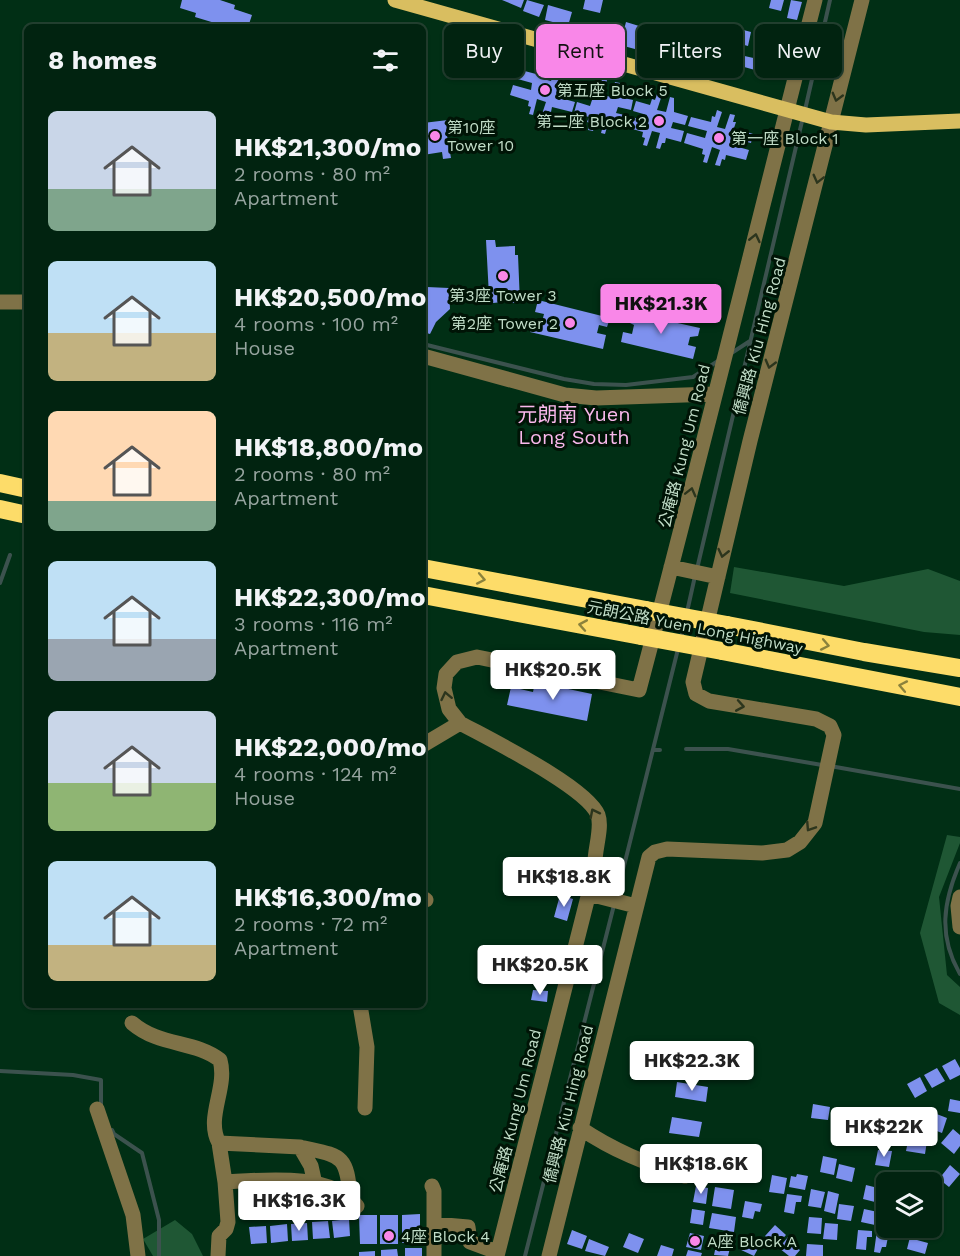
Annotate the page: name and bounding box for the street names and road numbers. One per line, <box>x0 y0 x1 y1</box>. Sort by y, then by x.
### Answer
street label: 僑興路 Kiu Hing Road <box>729 255 790 417</box>
street label: 公庵路 Kung Um Road <box>655 362 714 530</box>
street label: 元朗公路 Yuen Long Highway <box>585 597 805 658</box>
street label: 僑興路 Kiu Hing Road <box>540 1023 597 1185</box>
street label: 公庵路 Kung Um Road <box>486 1027 545 1195</box>

